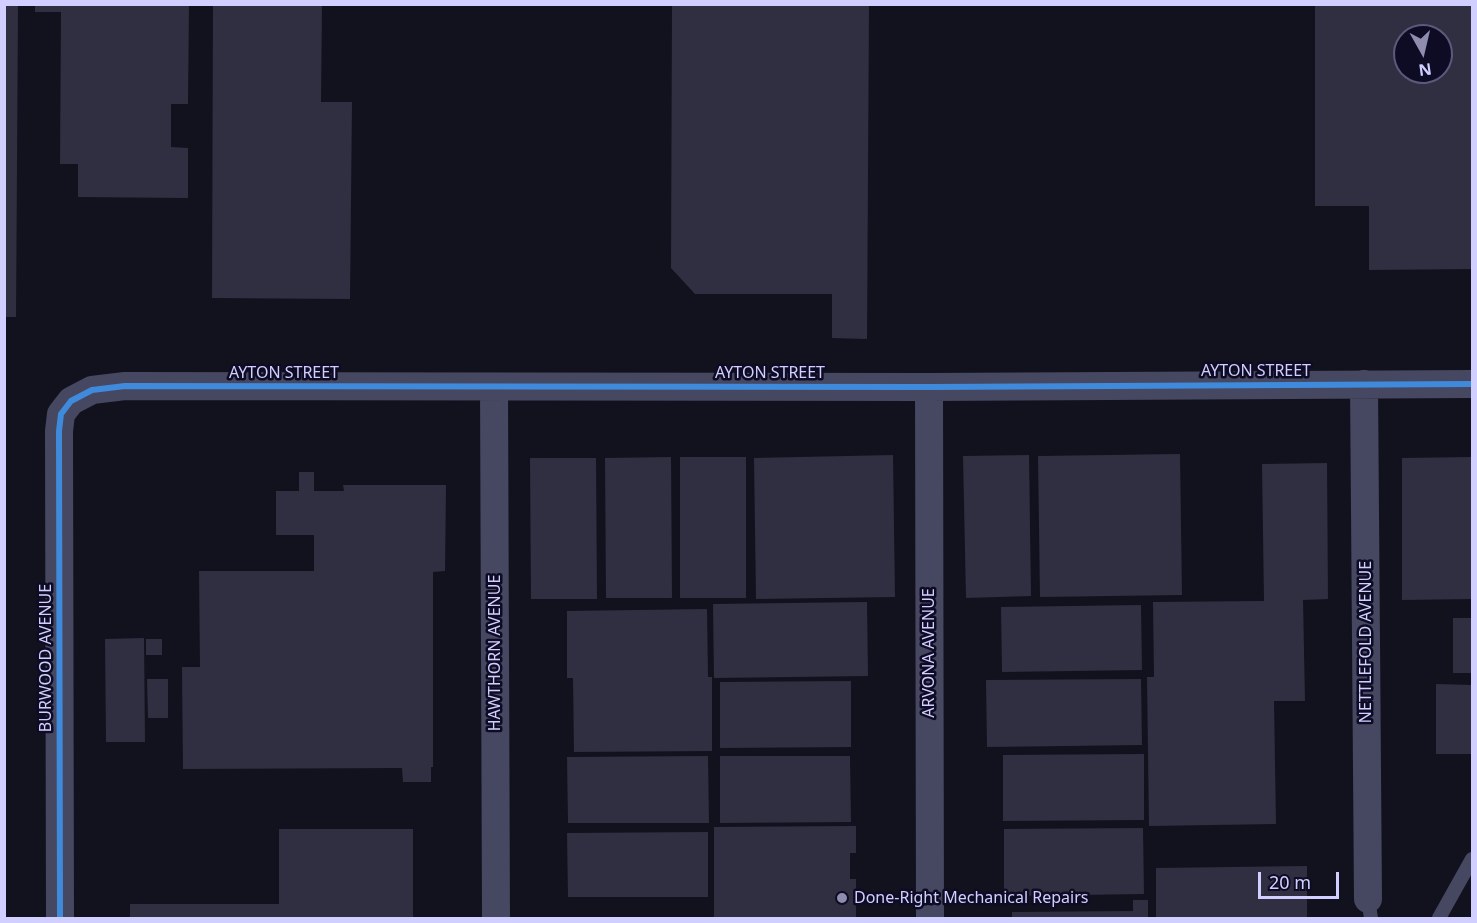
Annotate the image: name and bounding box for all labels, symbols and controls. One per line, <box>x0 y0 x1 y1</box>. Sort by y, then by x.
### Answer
north arrow <box>1393 24 1453 84</box>
text: N <box>1417 58 1433 82</box>
street label: AYTON STREET <box>1201 361 1311 381</box>
street label: AYTON STREET <box>229 363 339 383</box>
street label: AYTON STREET <box>715 363 825 383</box>
street label: NETTLEFOLD AVENUE <box>1356 561 1376 723</box>
street label: HAWTHORN AVENUE <box>485 575 505 731</box>
street label: BURWOOD AVENUE <box>36 584 56 732</box>
street label: ARVONA AVENUE <box>919 588 939 718</box>
scale bar <box>1261 860 1342 898</box>
text: 20 m <box>1269 870 1311 894</box>
place label: Done-Right Mechanical Repairs <box>854 888 1088 908</box>
marker: Done-Right Mechanical Repairs <box>835 891 849 905</box>

